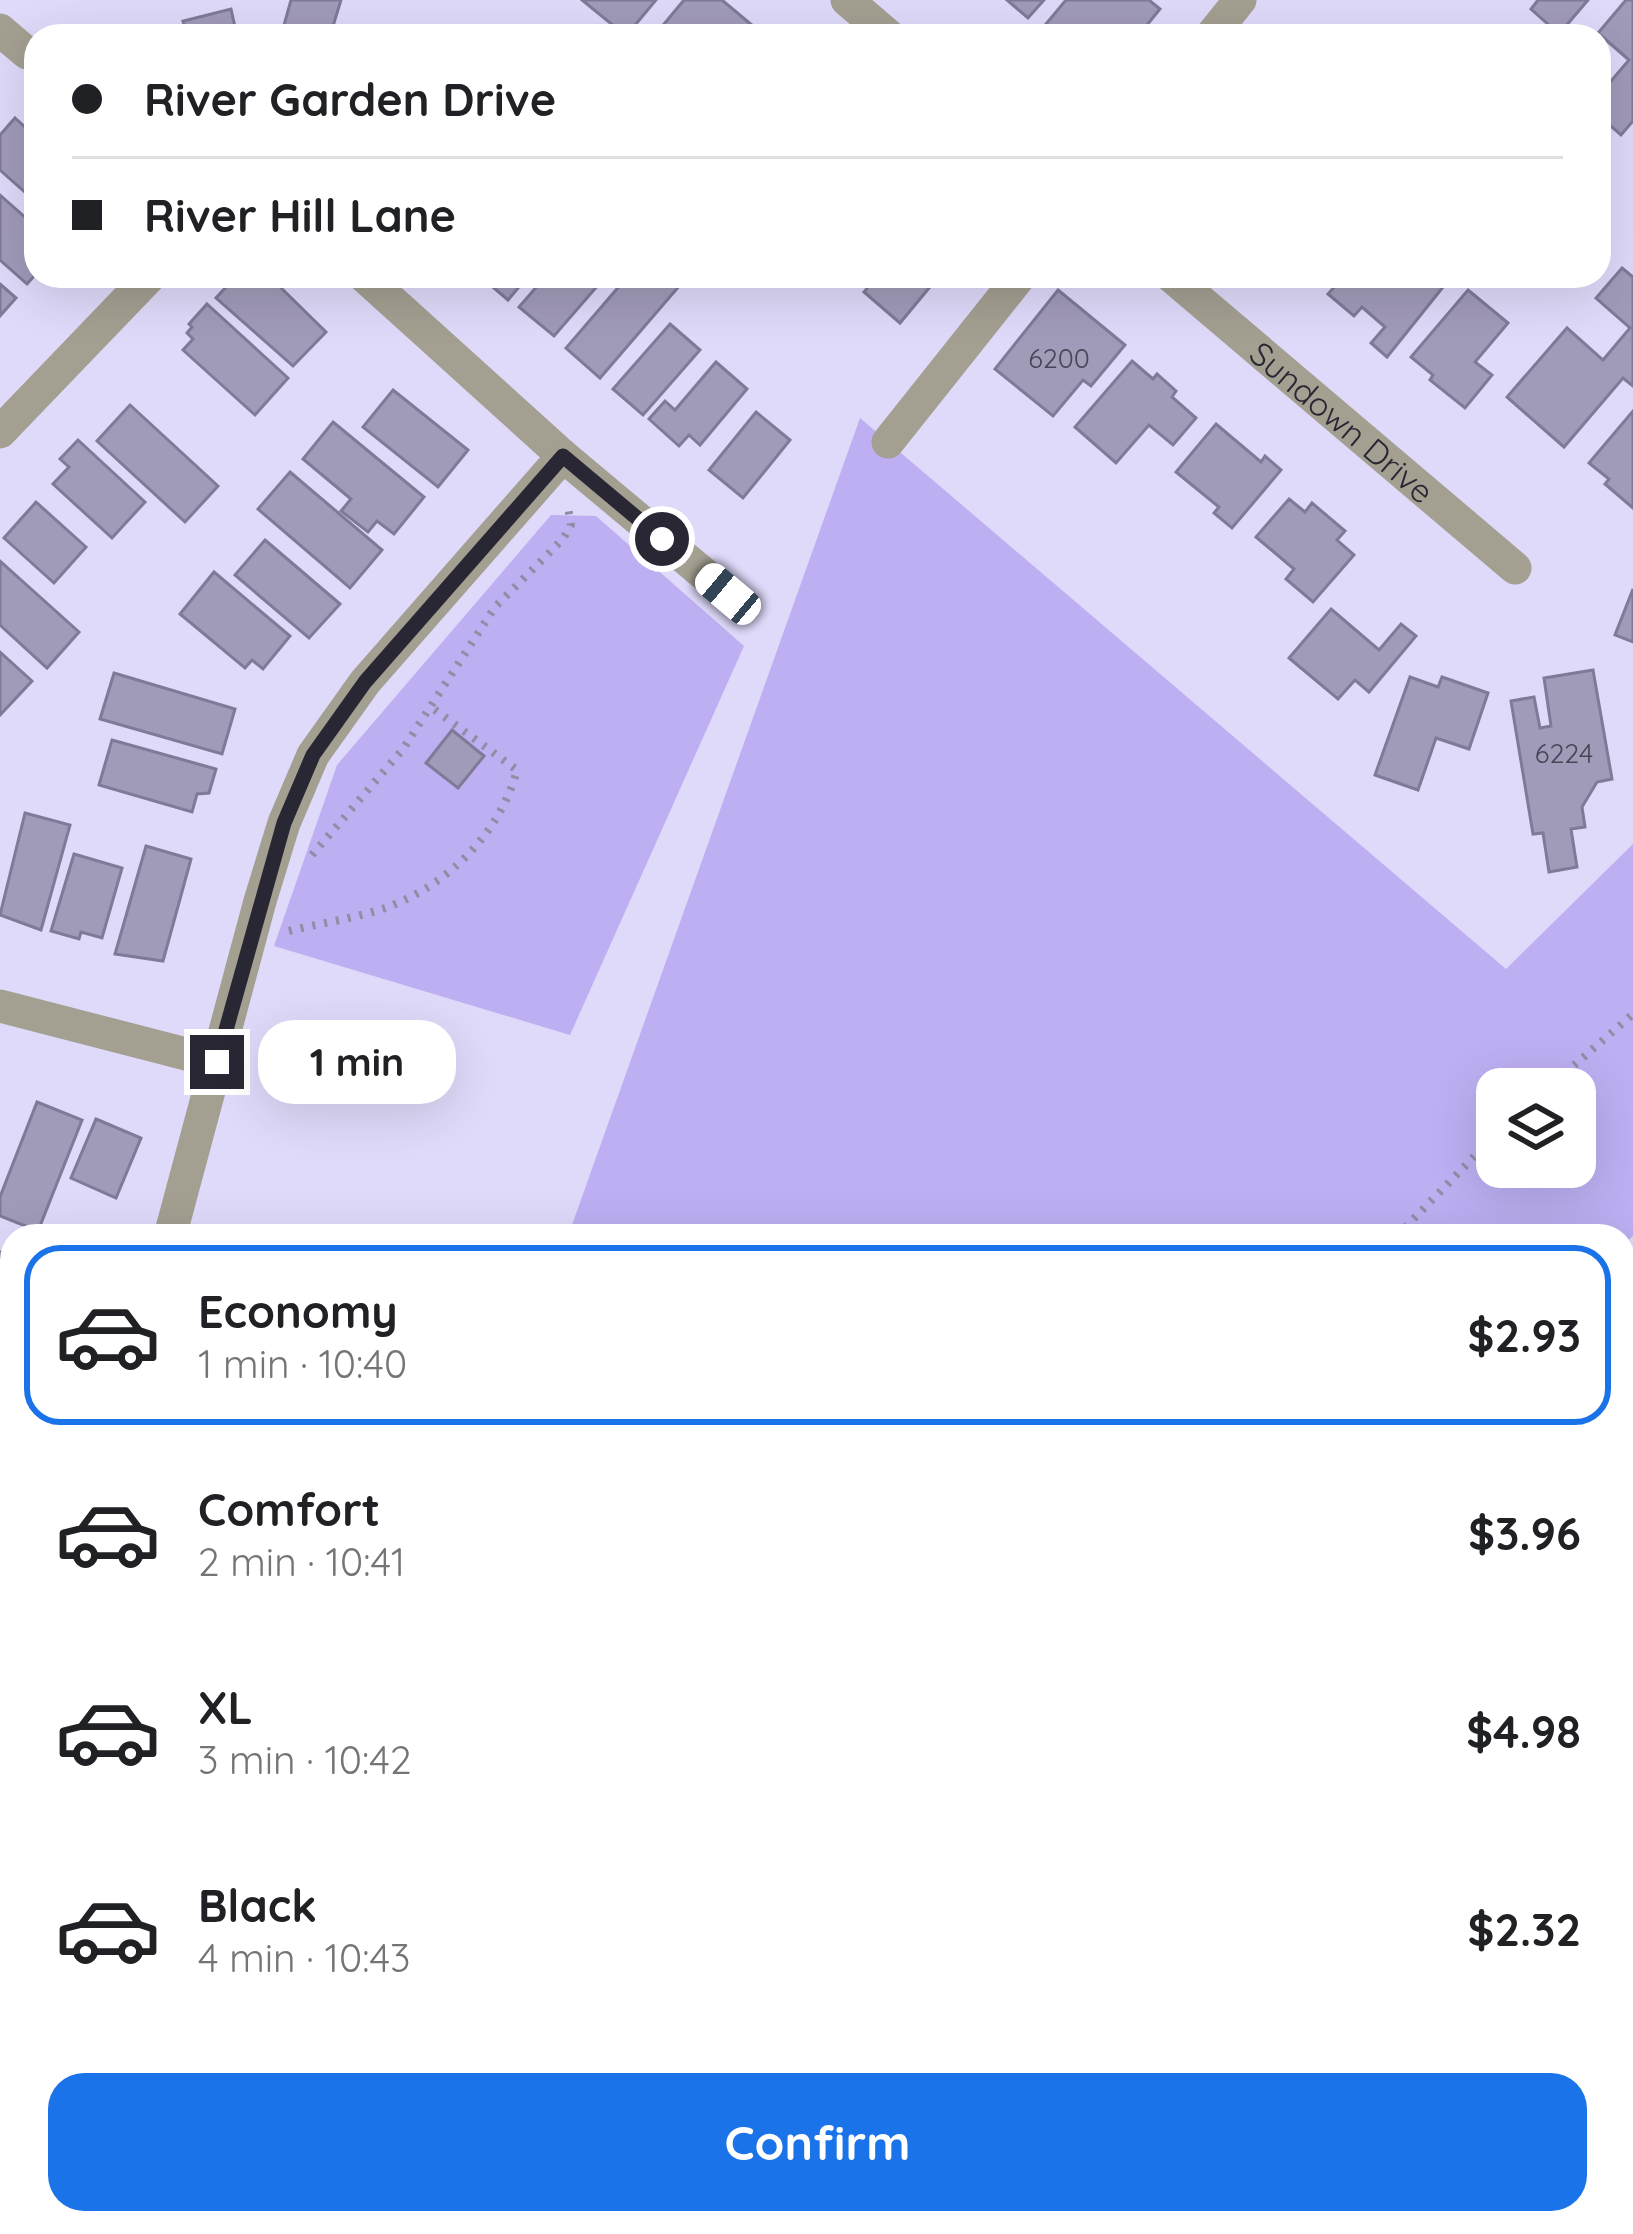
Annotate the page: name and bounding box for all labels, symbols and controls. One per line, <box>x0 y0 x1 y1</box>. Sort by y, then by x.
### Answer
text: River Garden Drive <box>144 71 556 127</box>
text: River Hill Lane <box>144 187 456 243</box>
street label: Sundown Drive <box>1242 332 1443 511</box>
house number: 6200 <box>1028 341 1090 375</box>
route start <box>635 512 689 566</box>
car <box>689 557 767 631</box>
house number: 6224 <box>1535 736 1593 770</box>
callout: 1 min <box>259 1020 457 1104</box>
route end <box>190 1035 244 1089</box>
text: 1 min <box>310 1037 404 1086</box>
map controls <box>1476 1068 1596 1188</box>
button: layers <box>1476 1068 1596 1188</box>
icon: car <box>54 1281 162 1389</box>
text: Economy <box>198 1283 398 1339</box>
text: $2.93 <box>1468 1307 1581 1363</box>
text: 1 min · 10:40 <box>198 1339 407 1388</box>
icon: car <box>54 1479 162 1587</box>
text: Comfort <box>198 1481 380 1537</box>
text: $3.96 <box>1468 1505 1581 1561</box>
text: 2 min · 10:41 <box>198 1537 405 1586</box>
icon: car <box>54 1677 162 1785</box>
text: XL <box>198 1679 253 1735</box>
text: $4.98 <box>1466 1703 1581 1759</box>
text: 3 min · 10:42 <box>198 1735 412 1784</box>
icon: car <box>54 1875 162 1983</box>
text: Black <box>198 1877 317 1933</box>
text: $2.32 <box>1468 1901 1581 1957</box>
text: 4 min · 10:43 <box>198 1933 410 1982</box>
button: Confirm <box>48 2073 1587 2211</box>

